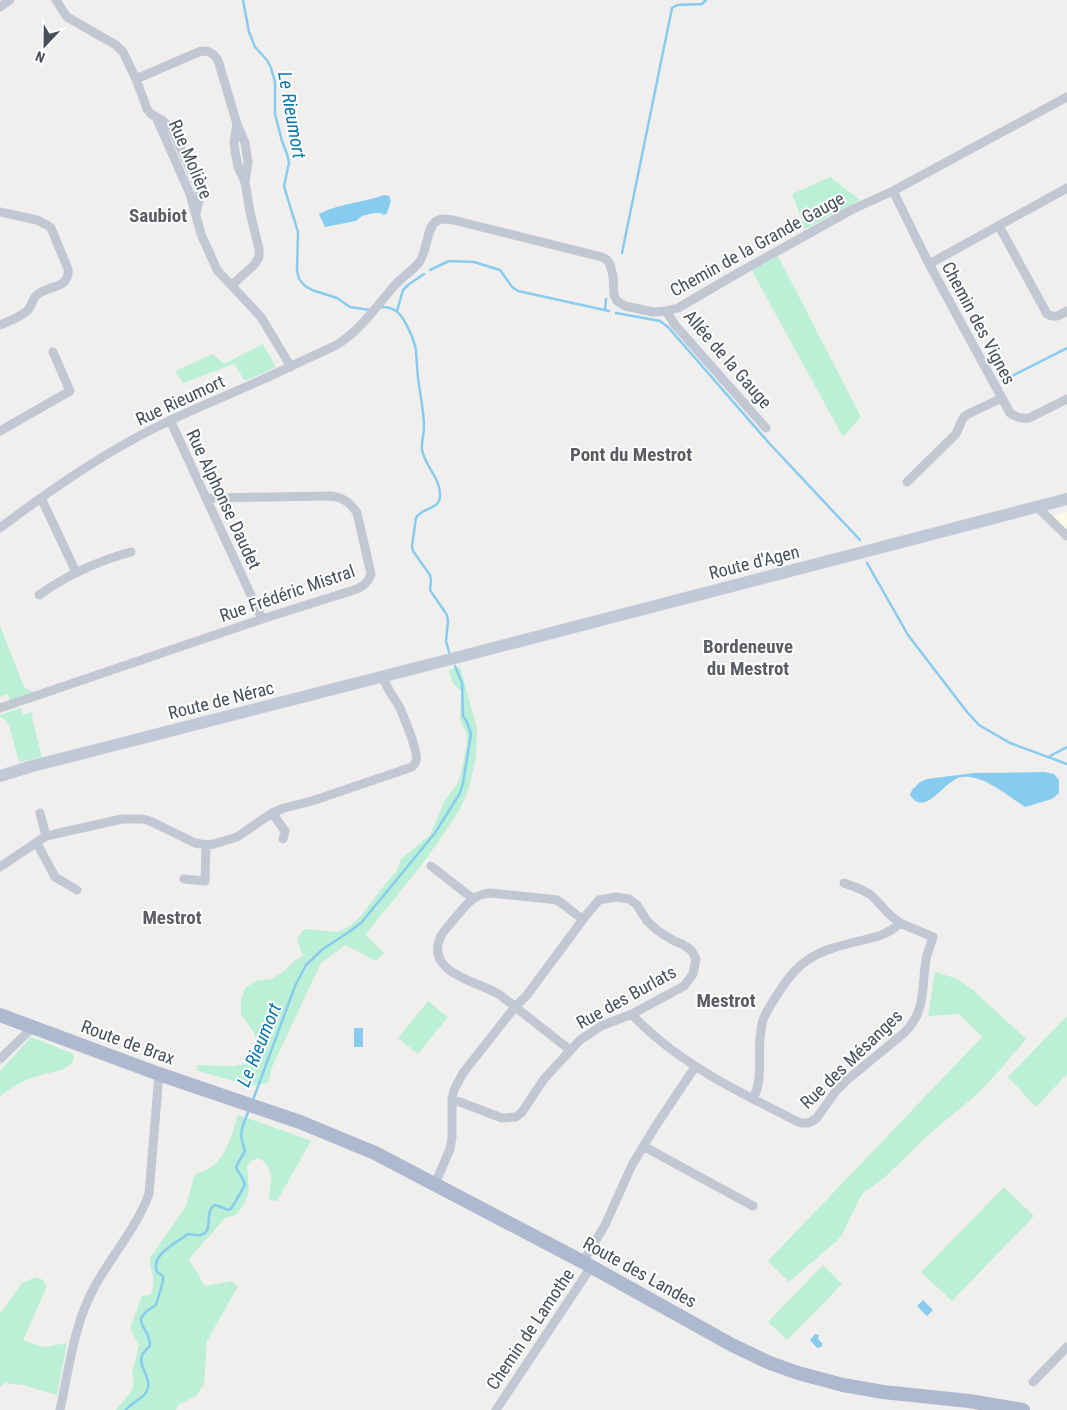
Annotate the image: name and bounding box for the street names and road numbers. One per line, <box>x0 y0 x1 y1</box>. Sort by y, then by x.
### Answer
street label: Rue Molière <box>165 116 217 202</box>
street label: Chemin de la Grande Gauge <box>666 187 848 301</box>
street label: Chemin des Vignes <box>938 258 1020 388</box>
street label: Allée de la Gauge <box>680 306 776 412</box>
street label: Rue Rieumort <box>132 370 228 430</box>
street label: Rue Alphonse Daudet <box>182 426 266 572</box>
street label: Route d'Agen <box>707 541 801 583</box>
street label: Rue Frédéric Mistral <box>217 560 357 626</box>
street label: Route de Nérac <box>166 677 276 723</box>
street label: Rue des Burlats <box>572 961 680 1033</box>
street label: Rue des Mésanges <box>796 1005 906 1113</box>
street label: Route de Brax <box>78 1015 178 1069</box>
street label: Route des Landes <box>580 1232 700 1312</box>
street label: Chemin de Lamothe <box>482 1264 578 1394</box>

